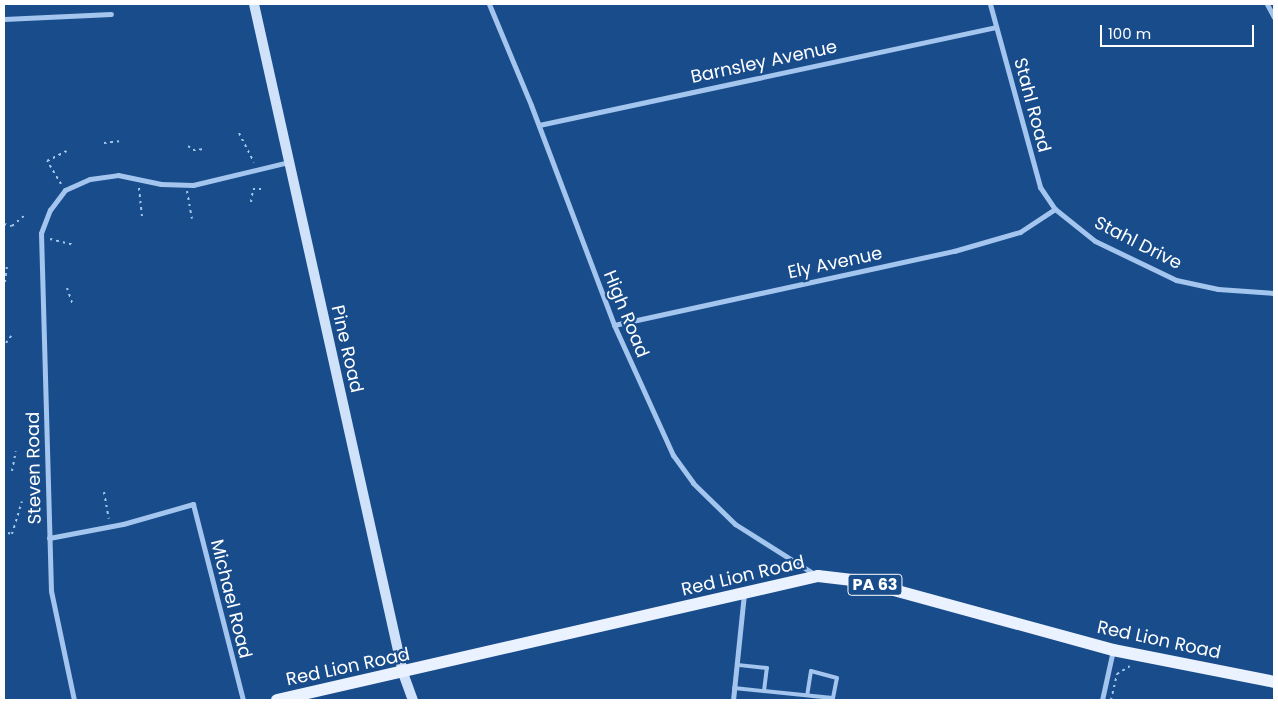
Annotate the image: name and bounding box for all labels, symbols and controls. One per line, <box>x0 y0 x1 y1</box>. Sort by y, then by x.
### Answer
scale bar <box>1103 15 1257 47</box>
text: 100 m <box>1108 23 1151 44</box>
street label: Barnsley Avenue <box>689 36 839 88</box>
street label: Stahl Road <box>1009 55 1055 155</box>
street label: Stahl Drive <box>1091 212 1185 274</box>
street label: Ely Avenue <box>786 242 884 284</box>
street label: High Road <box>599 267 653 361</box>
street label: Pine Road <box>326 303 368 395</box>
street label: Steven Road <box>22 411 46 525</box>
street label: Michael Road <box>206 537 256 661</box>
street label: Red Lion Road <box>679 551 807 601</box>
road number: PA 63 <box>846 572 904 598</box>
street label: Red Lion Road <box>1095 616 1223 664</box>
street label: Red Lion Road <box>284 643 412 691</box>

